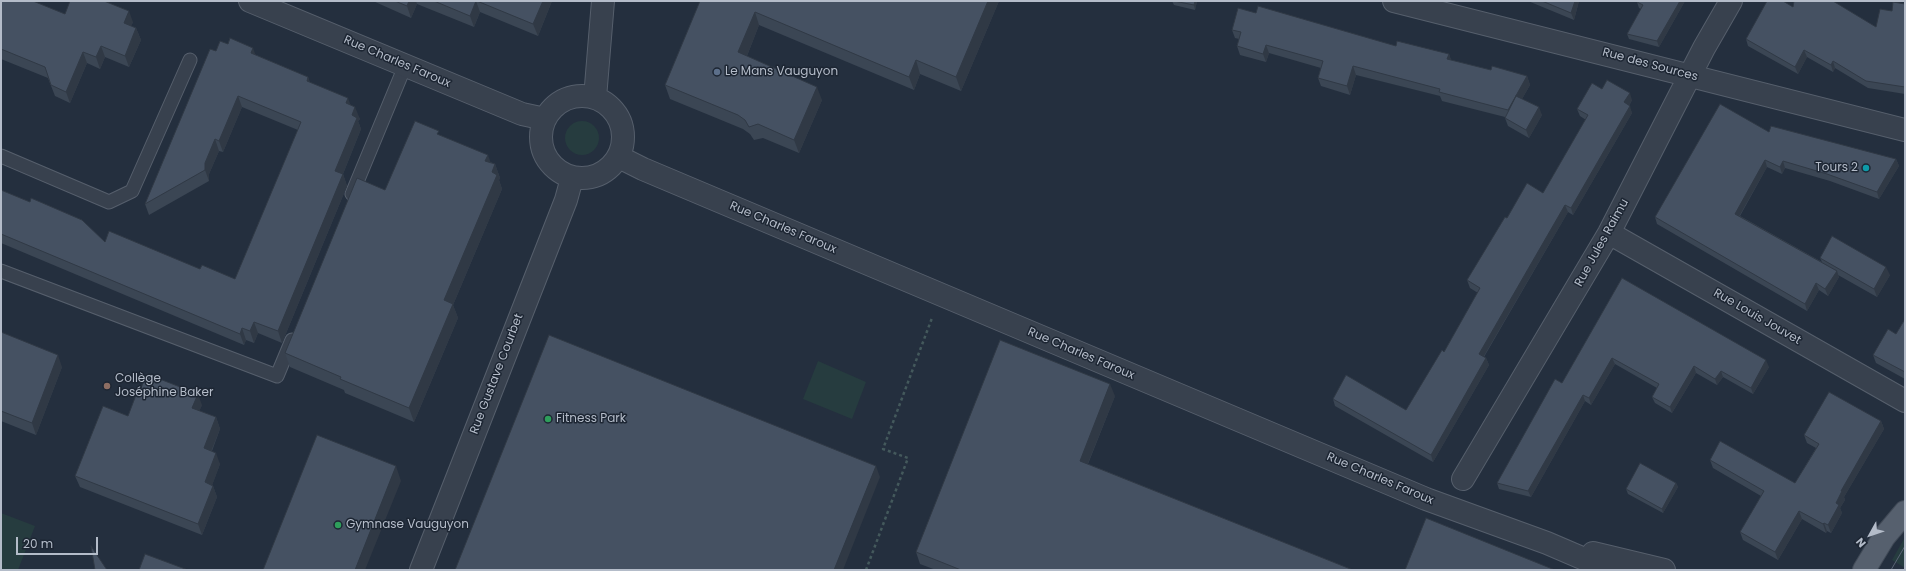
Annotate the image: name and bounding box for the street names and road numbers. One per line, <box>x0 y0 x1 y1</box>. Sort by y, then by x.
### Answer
street label: Rue Charles Faroux <box>341 33 453 91</box>
street label: Rue des Sources <box>1601 45 1699 85</box>
street label: Rue Jules Raimu <box>1572 197 1632 289</box>
street label: Rue Charles Faroux <box>727 199 839 257</box>
street label: Rue Louis Jouvet <box>1711 286 1803 348</box>
street label: Rue Gustave Courbet <box>467 312 527 436</box>
street label: Rue Charles Faroux <box>1025 325 1137 383</box>
street label: Rue Charles Faroux <box>1324 450 1436 508</box>

